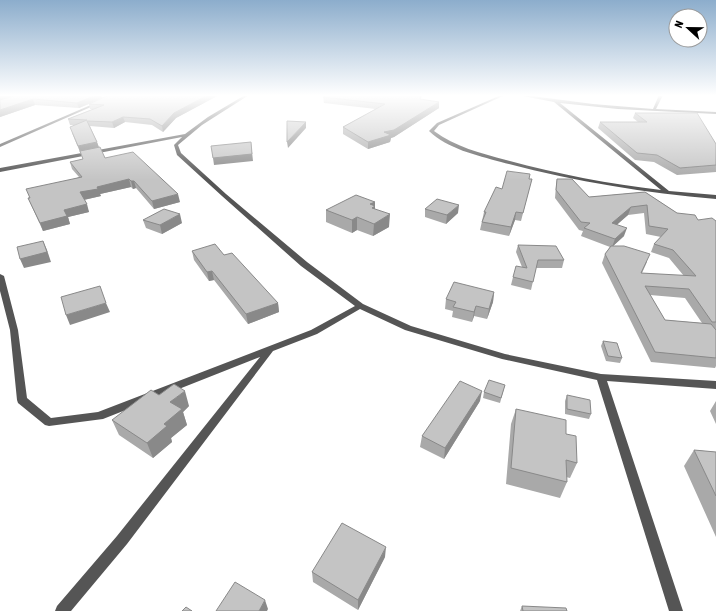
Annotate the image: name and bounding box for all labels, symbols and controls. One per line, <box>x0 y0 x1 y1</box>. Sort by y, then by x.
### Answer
north arrow <box>668 8 708 48</box>
text: N <box>672 19 686 30</box>

